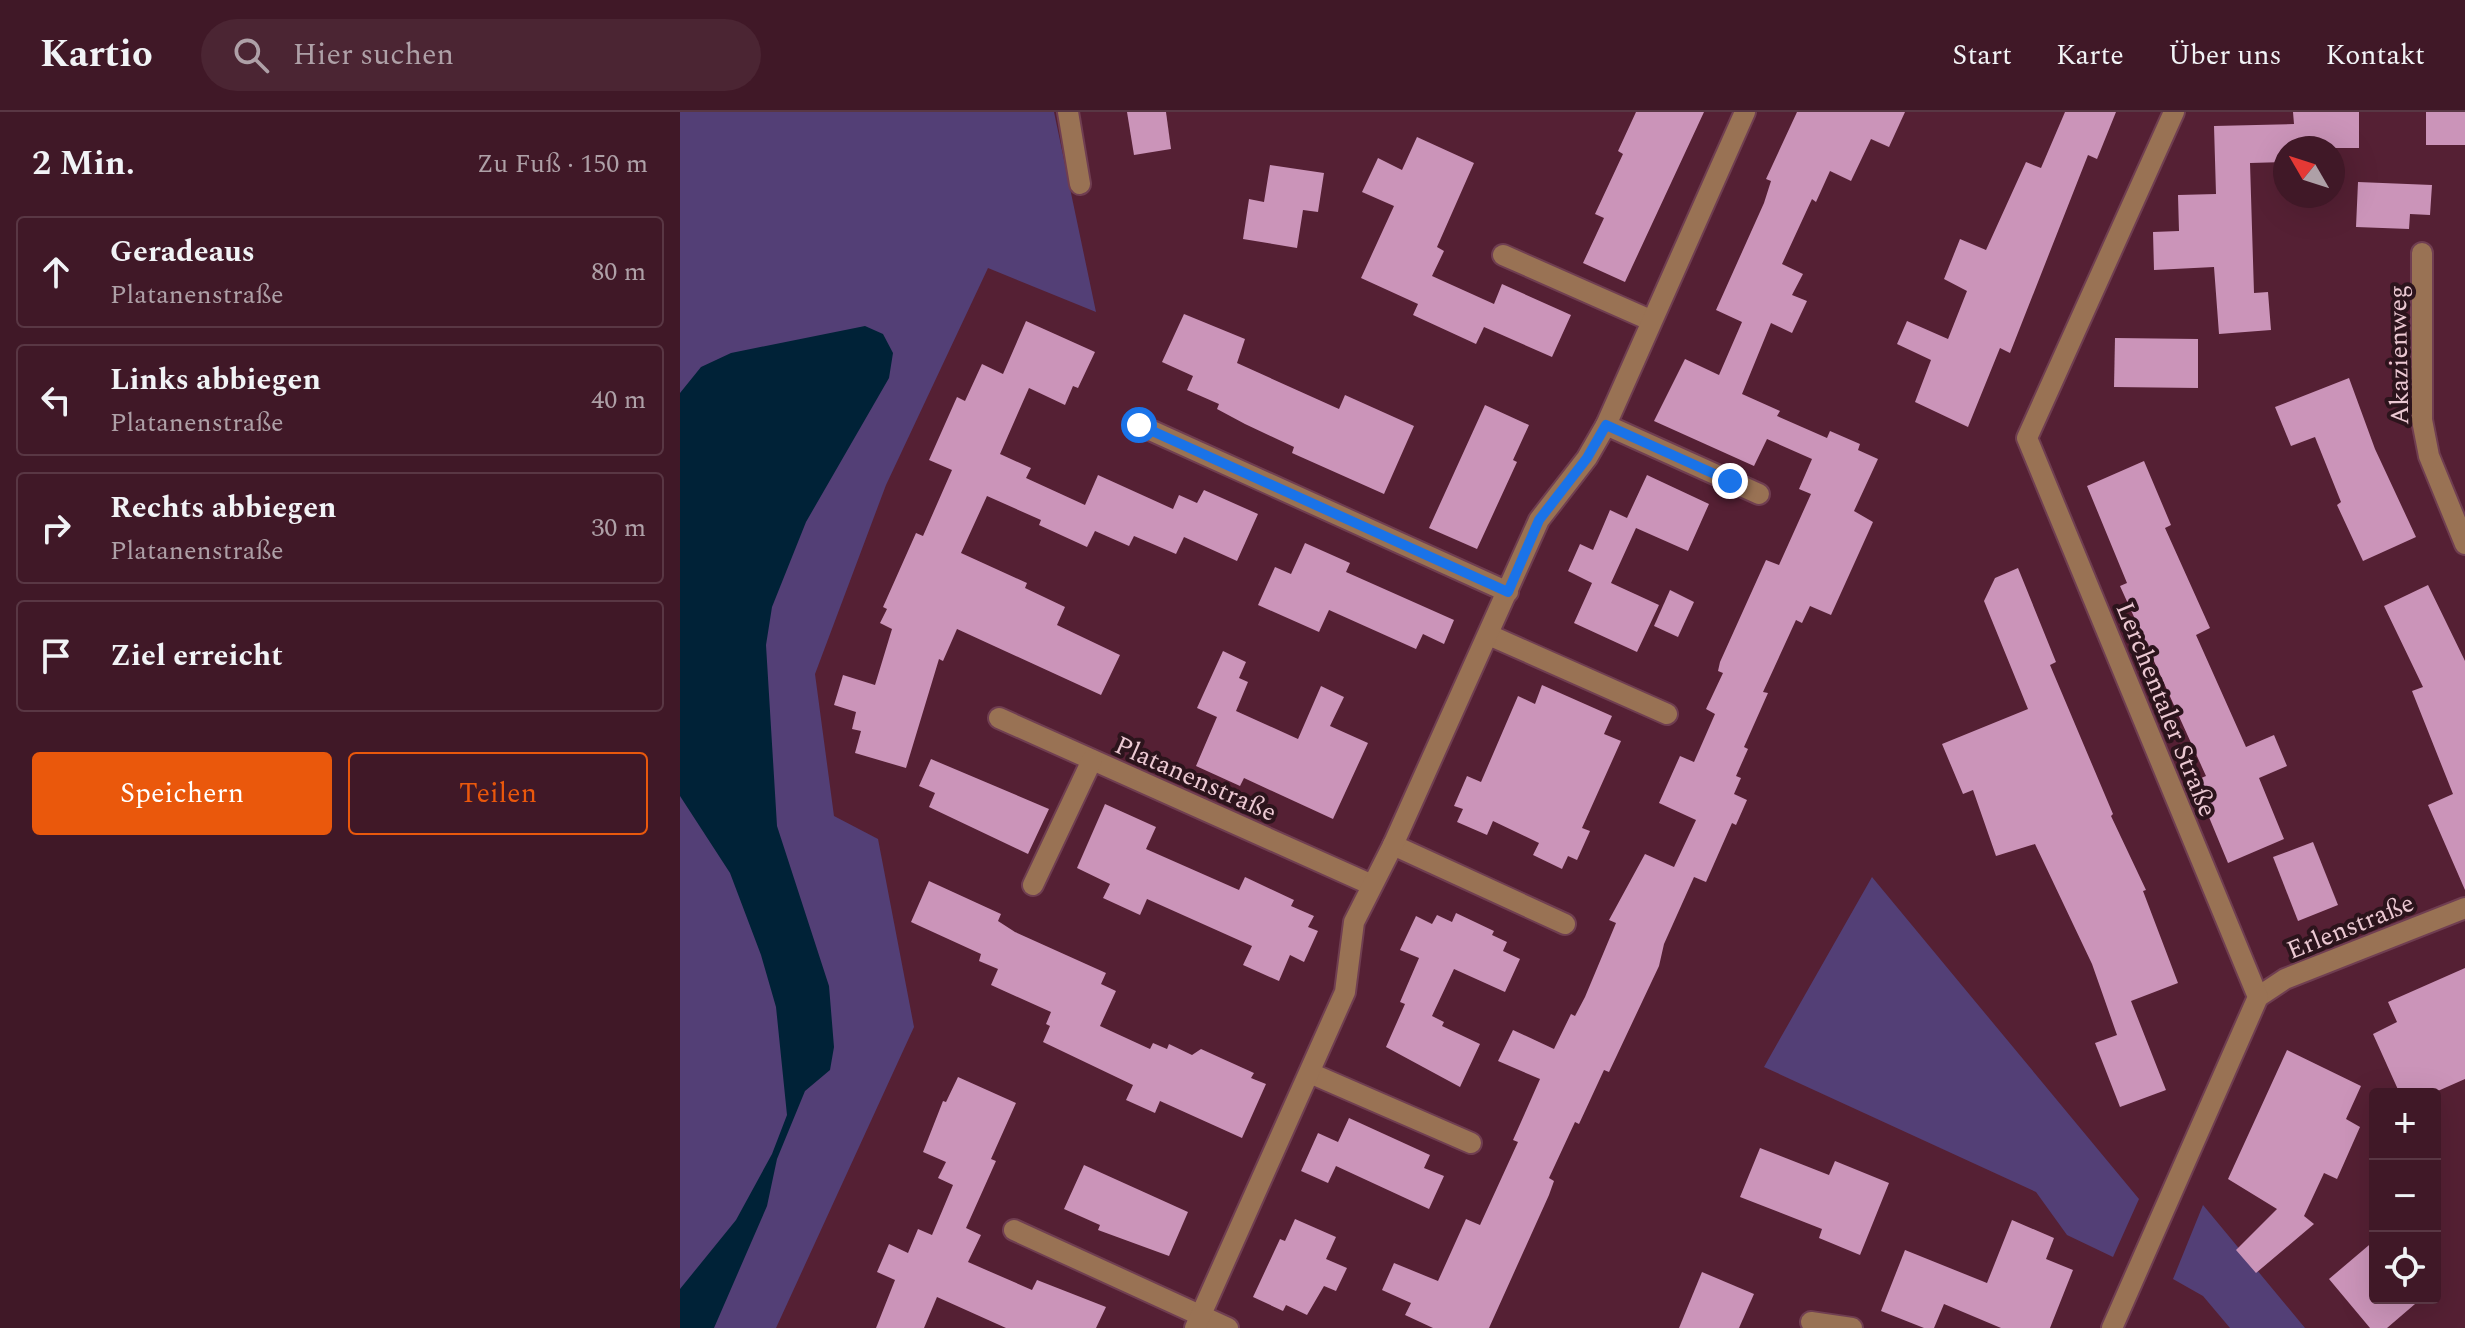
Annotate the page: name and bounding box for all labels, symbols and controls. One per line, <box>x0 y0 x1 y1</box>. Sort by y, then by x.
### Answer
search box <box>201 19 761 91</box>
text: Kartio <box>40 26 153 84</box>
text: Hier suchen <box>293 32 454 78</box>
icon: search <box>229 33 273 77</box>
text: Start <box>1952 34 2012 77</box>
text: Karte <box>2056 34 2124 77</box>
text: Über uns <box>2168 34 2282 77</box>
text: Kontakt <box>2326 34 2425 77</box>
north arrow <box>2273 136 2345 208</box>
text: 2 Min. <box>32 138 135 190</box>
text: Zu Fuß · 150 m <box>477 144 648 184</box>
text: Geradeaus <box>110 229 255 275</box>
icon: ahead <box>34 250 78 294</box>
text: 80 m <box>591 252 646 292</box>
text: Platanenstraße <box>110 275 284 315</box>
street label: Akazienweg <box>2378 284 2420 425</box>
text: Links abbiegen <box>110 357 321 403</box>
icon: left <box>34 378 78 422</box>
text: 40 m <box>591 380 646 420</box>
text: Platanenstraße <box>110 403 284 443</box>
route start <box>1121 407 1157 443</box>
route end <box>1712 463 1748 499</box>
text: Rechts abbiegen <box>110 485 337 531</box>
icon: right <box>34 506 78 550</box>
text: 30 m <box>591 508 646 548</box>
text: Platanenstraße <box>110 531 284 571</box>
street label: Lerchentaler Straße <box>2105 596 2227 823</box>
text: Ziel erreicht <box>110 633 283 679</box>
icon: arrive <box>34 634 78 678</box>
street label: Platanenstraße <box>1108 725 1283 833</box>
button: Speichern <box>32 752 332 835</box>
button: Teilen <box>348 752 648 835</box>
street label: Erlenstraße <box>2280 883 2420 971</box>
map controls <box>2369 1088 2441 1304</box>
button: + <box>2369 1088 2441 1160</box>
button: − <box>2369 1160 2441 1232</box>
button: locate <box>2369 1232 2441 1304</box>

